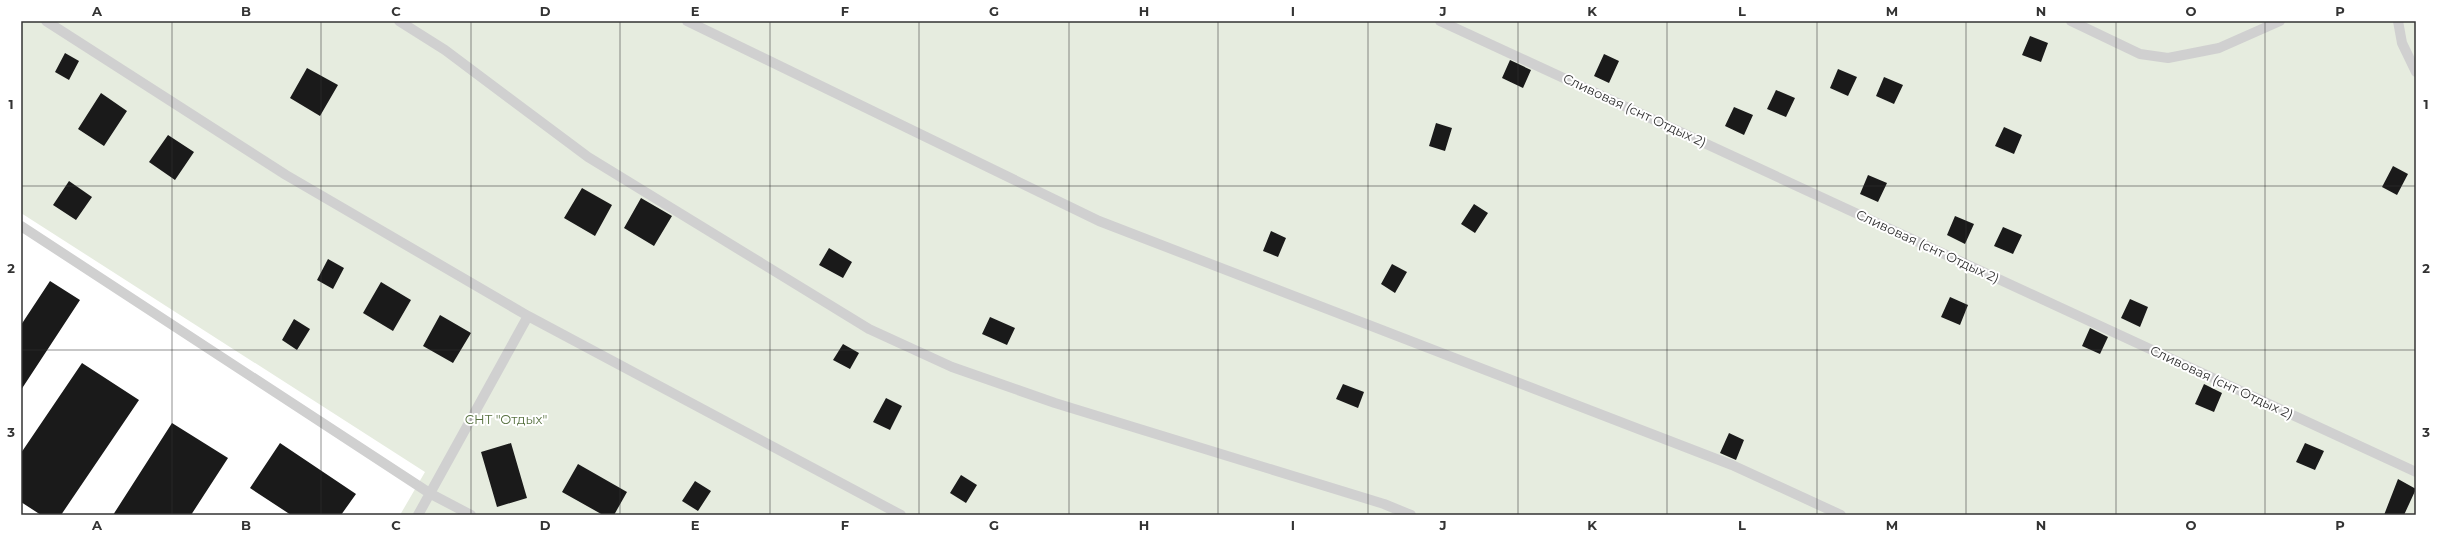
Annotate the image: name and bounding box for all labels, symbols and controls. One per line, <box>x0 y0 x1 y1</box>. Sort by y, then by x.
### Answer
text: A <box>91 3 103 19</box>
text: B <box>241 3 251 19</box>
text: C <box>391 3 401 19</box>
text: D <box>540 3 551 19</box>
text: E <box>691 3 700 19</box>
text: F <box>841 3 849 19</box>
text: G <box>989 3 999 19</box>
text: H <box>1139 3 1149 19</box>
text: I <box>1291 3 1295 19</box>
text: J <box>1438 3 1447 19</box>
text: K <box>1587 3 1597 19</box>
text: L <box>1738 3 1746 19</box>
text: M <box>1886 3 1898 19</box>
text: N <box>2036 3 2046 19</box>
text: O <box>2186 3 2197 19</box>
text: P <box>2335 3 2345 19</box>
street label: Сливовая (снт Отдых 2) <box>1561 70 1709 150</box>
text: 1 <box>8 96 14 112</box>
text: 1 <box>2423 96 2429 112</box>
street label: Сливовая (снт Отдых 2) <box>1854 206 2002 286</box>
text: 2 <box>7 260 15 276</box>
text: 2 <box>2422 260 2430 276</box>
street label: Сливовая (снт Отдых 2) <box>2148 342 2296 422</box>
park label: СНТ "Отдых" <box>465 411 547 427</box>
text: 3 <box>6 424 15 440</box>
text: 3 <box>2421 424 2430 440</box>
text: A <box>91 517 103 533</box>
text: B <box>241 517 251 533</box>
text: C <box>391 517 401 533</box>
text: D <box>540 517 551 533</box>
text: E <box>691 517 700 533</box>
text: F <box>841 517 849 533</box>
text: G <box>989 517 999 533</box>
text: H <box>1139 517 1149 533</box>
text: I <box>1291 517 1295 533</box>
text: J <box>1438 517 1447 533</box>
text: K <box>1587 517 1597 533</box>
text: L <box>1738 517 1746 533</box>
text: M <box>1886 517 1898 533</box>
text: N <box>2036 517 2046 533</box>
text: O <box>2186 517 2197 533</box>
text: P <box>2335 517 2345 533</box>

